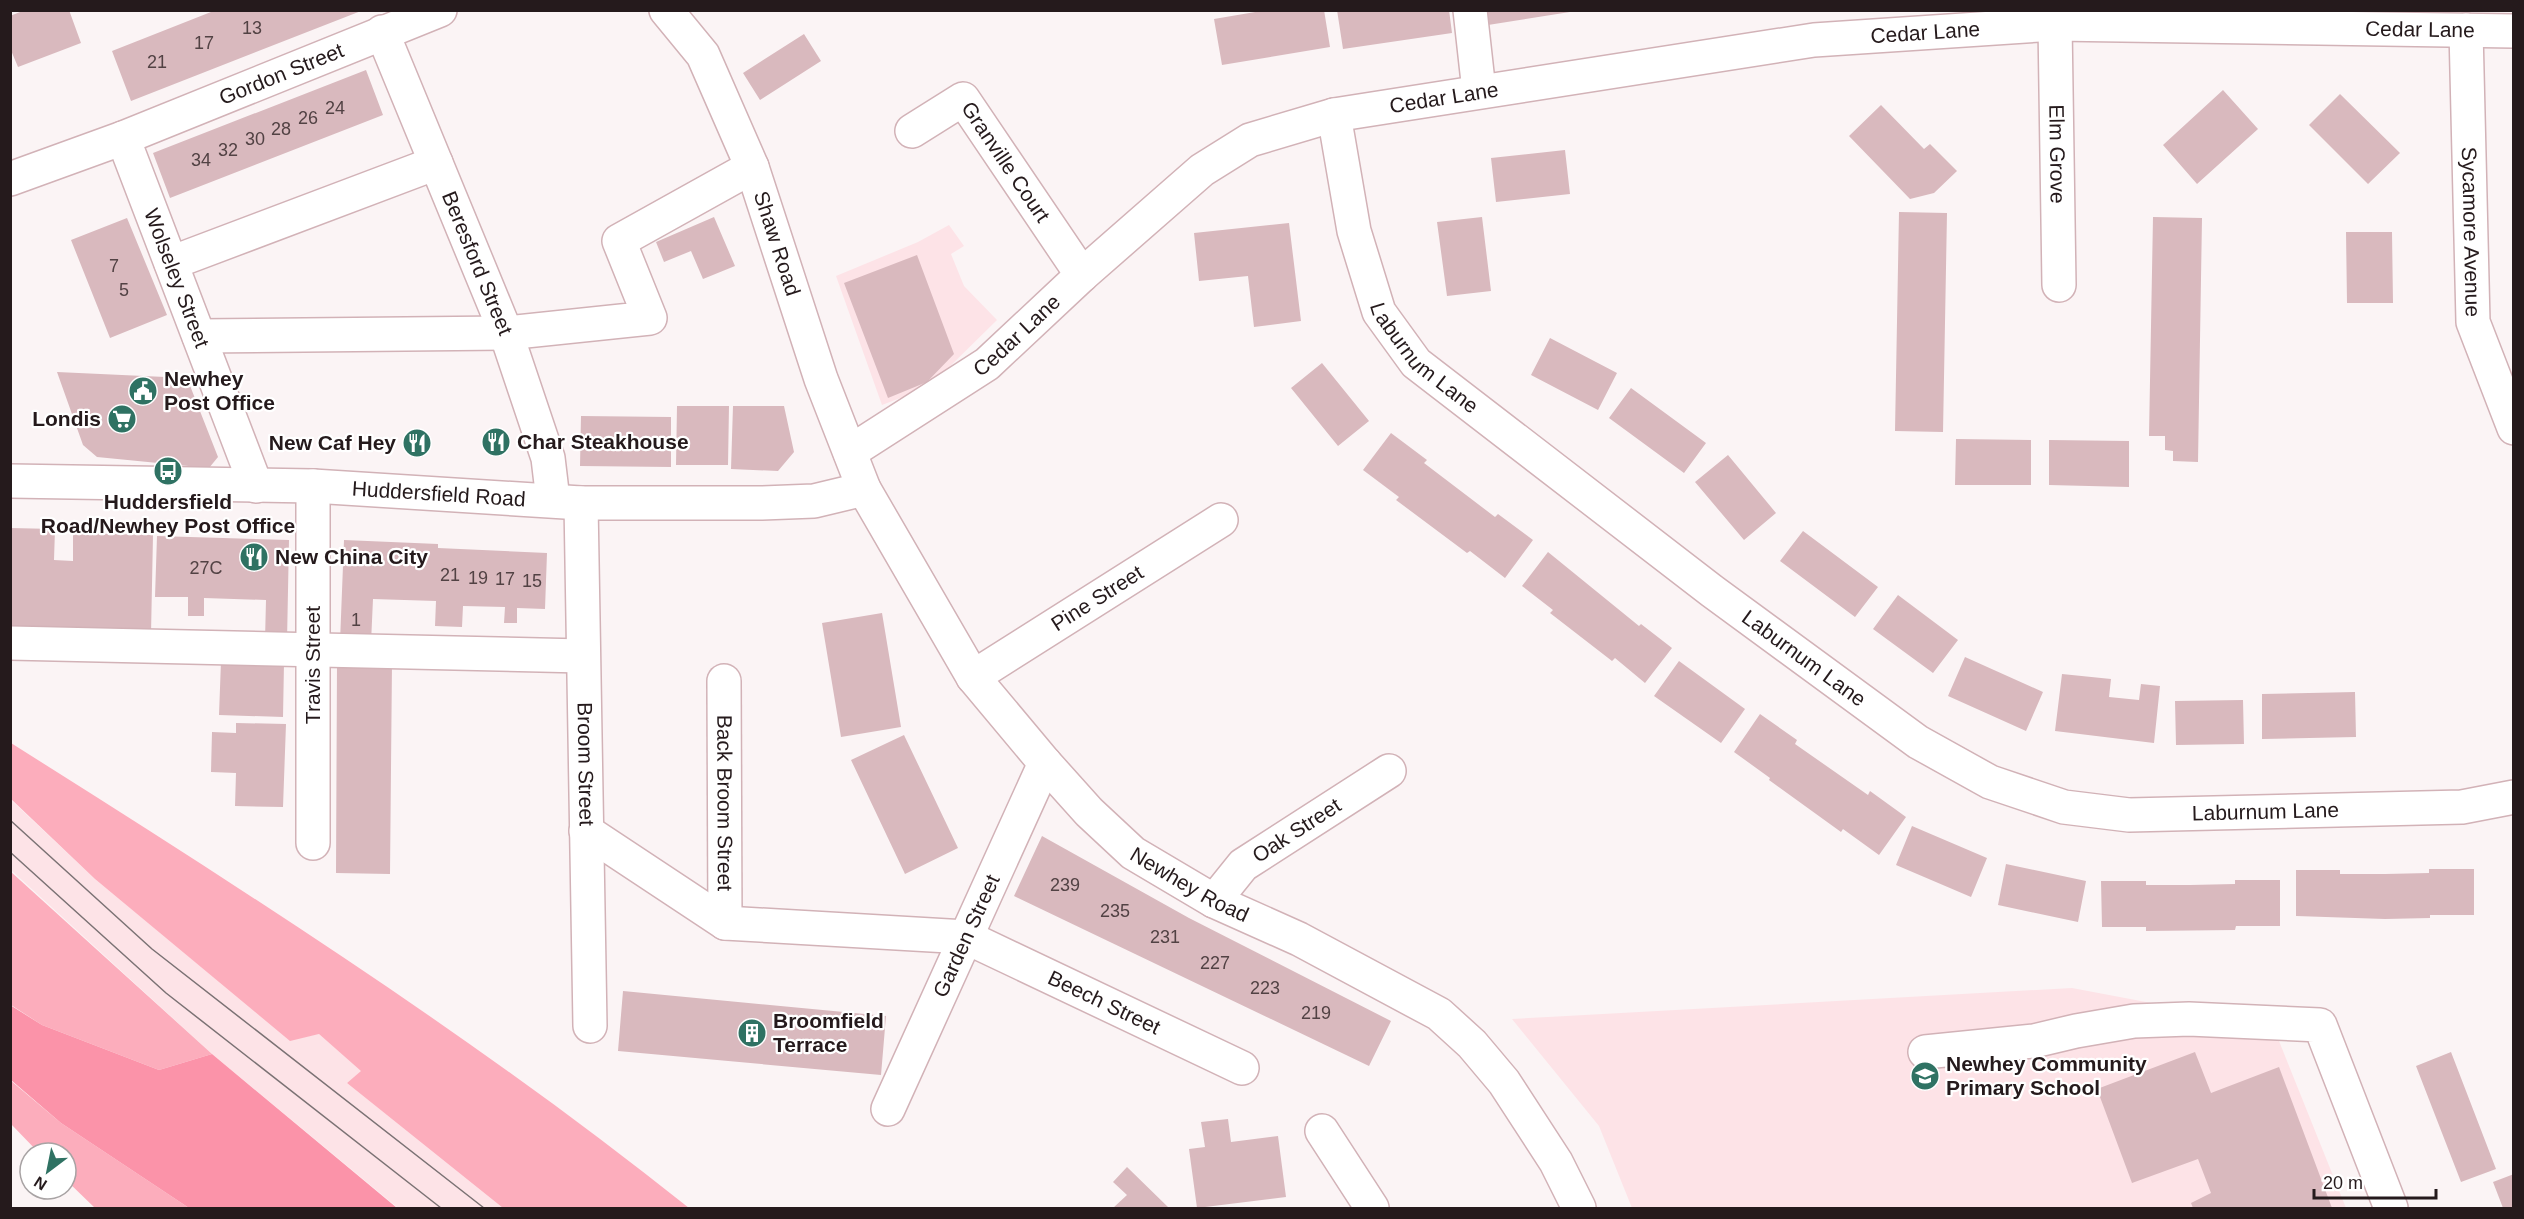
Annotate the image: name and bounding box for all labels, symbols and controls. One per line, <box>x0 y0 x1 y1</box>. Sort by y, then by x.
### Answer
street label: Cedar Lane <box>1870 17 1981 47</box>
street label: Cedar Lane <box>2365 17 2475 41</box>
house number: 13 <box>242 18 262 38</box>
house number: 17 <box>194 33 214 53</box>
street label: Gordon Street <box>216 38 347 109</box>
house number: 21 <box>147 52 167 72</box>
street label: Cedar Lane <box>1388 77 1500 117</box>
street label: Granville Court <box>957 97 1055 226</box>
house number: 24 <box>325 98 345 118</box>
street label: Elm Grove <box>2045 104 2070 204</box>
house number: 26 <box>298 108 318 128</box>
house number: 28 <box>271 119 291 139</box>
house number: 30 <box>245 129 265 149</box>
house number: 32 <box>218 140 238 160</box>
street label: Sycamore Avenue <box>2458 147 2485 317</box>
house number: 34 <box>191 150 211 170</box>
street label: Beresford Street <box>438 188 518 338</box>
street label: Shaw Road <box>750 188 805 299</box>
street label: Wolseley Street <box>140 205 214 351</box>
house number: 7 <box>109 256 119 276</box>
house number: 5 <box>119 280 129 300</box>
street label: Cedar Lane <box>969 290 1065 381</box>
street label: Laburnum Lane <box>1366 300 1483 418</box>
place label: Newhey Post Office <box>164 367 275 414</box>
public building icon: Newhey Post Office <box>127 375 159 407</box>
supermarket icon: Londis <box>106 403 138 435</box>
place label: Londis <box>32 407 101 430</box>
restaurant icon: Char Steakhouse <box>480 426 512 458</box>
restaurant icon: New Caf Hey <box>401 427 433 459</box>
place label: Char Steakhouse <box>517 430 689 453</box>
place label: New Caf Hey <box>269 431 396 454</box>
bus stop icon: Huddersfield Road/Newhey Post Office <box>152 455 184 487</box>
street label: Huddersfield Road <box>351 476 526 510</box>
place label: Huddersfield Road/Newhey Post Office <box>41 490 295 537</box>
restaurant icon: New China City <box>238 541 270 573</box>
place label: New China City <box>275 545 428 568</box>
house number: 27C <box>189 558 223 578</box>
street label: Pine Street <box>1047 560 1147 635</box>
house number: 21 <box>440 565 460 585</box>
house number: 19 <box>468 568 488 588</box>
house number: 17 <box>495 569 515 589</box>
house number: 15 <box>522 571 542 591</box>
street label: Laburnum Lane <box>1738 605 1870 711</box>
street label: Travis Street <box>301 606 324 724</box>
house number: 1 <box>351 610 361 630</box>
street label: Broom Street <box>573 702 599 826</box>
street label: Back Broom Street <box>713 715 737 891</box>
street label: Oak Street <box>1248 793 1345 867</box>
street label: Laburnum Lane <box>2192 798 2339 824</box>
street label: Newhey Road <box>1127 842 1252 926</box>
street label: Garden Street <box>928 871 1004 1001</box>
house number: 239 <box>1050 875 1080 895</box>
house number: 235 <box>1100 901 1130 921</box>
house number: 231 <box>1150 927 1180 947</box>
house number: 227 <box>1200 953 1230 973</box>
street label: Beech Street <box>1045 966 1164 1039</box>
house number: 223 <box>1250 978 1280 998</box>
house number: 219 <box>1301 1003 1331 1023</box>
place label: Broomfield Terrace <box>773 1009 884 1056</box>
building icon: Broomfield Terrace <box>736 1017 768 1049</box>
place label: Newhey Community Primary School <box>1946 1052 2147 1099</box>
school or university icon: Newhey Community Primary School <box>1909 1060 1941 1092</box>
north arrow <box>18 1141 78 1201</box>
scale bar <box>2314 1162 2436 1200</box>
text: N <box>31 1173 50 1194</box>
text: 20 m <box>2323 1173 2363 1193</box>

